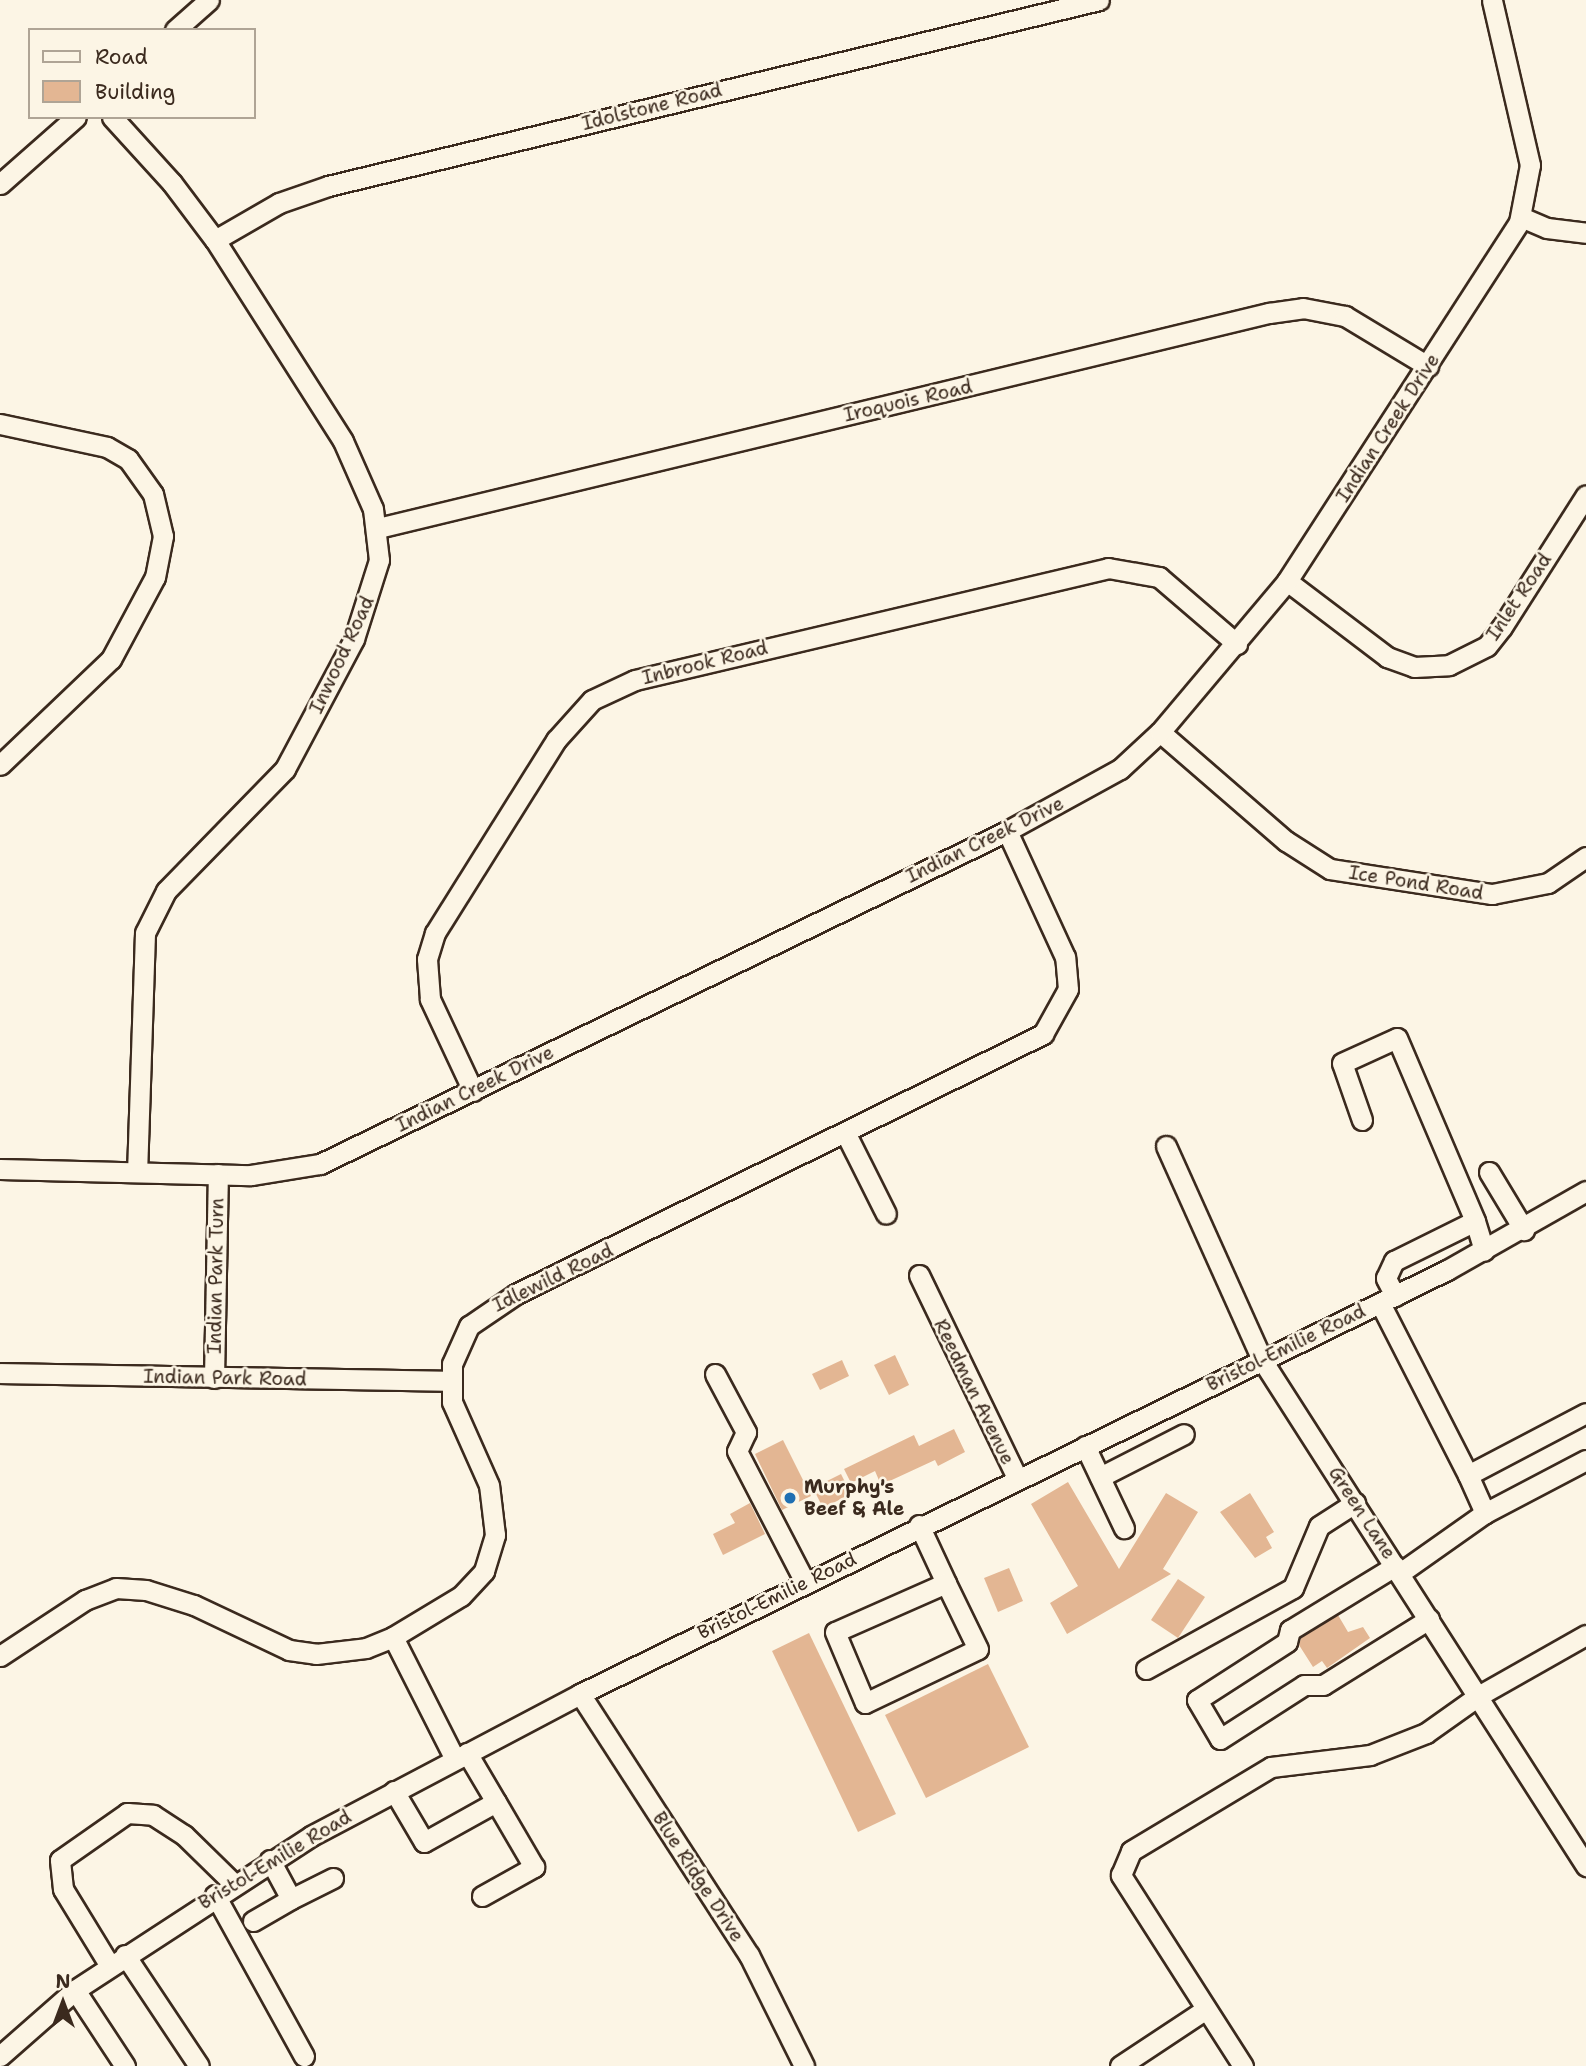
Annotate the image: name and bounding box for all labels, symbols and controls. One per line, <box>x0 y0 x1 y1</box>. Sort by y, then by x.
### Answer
legend <box>28 28 256 119</box>
text: Road <box>95 43 148 71</box>
text: Building <box>95 78 175 106</box>
street label: Idolstone Road <box>580 79 724 135</box>
street label: Indian Creek Drive <box>1331 349 1445 507</box>
street label: Iroquois Road <box>842 375 974 427</box>
street label: Inlet Road <box>1482 549 1556 645</box>
street label: Inwood Road <box>305 593 379 717</box>
street label: Inbrook Road <box>640 636 770 690</box>
street label: Indian Creek Drive <box>902 792 1068 888</box>
street label: Ice Pond Road <box>1347 861 1485 905</box>
street label: Indian Creek Drive <box>392 1041 558 1137</box>
street label: Indian Park Turn <box>203 1198 229 1354</box>
street label: Idlewild Road <box>489 1239 617 1317</box>
street label: Bristol-Emilie Road <box>1203 1300 1369 1396</box>
street label: Reedman Avenue <box>929 1316 1019 1468</box>
street label: Indian Park Road <box>143 1365 307 1391</box>
street label: Green Lane <box>1324 1462 1400 1564</box>
place label: Murphy's Beef & Ale <box>804 1476 904 1520</box>
marker: Murphy's Beef & Ale <box>782 1490 798 1506</box>
street label: Bristol-Emilie Road <box>694 1548 860 1644</box>
street label: Bristol-Emilie Road <box>195 1805 355 1915</box>
street label: Blue Ridge Drive <box>647 1808 749 1946</box>
north arrow <box>28 1968 98 2038</box>
text: N <box>55 1969 71 1994</box>

